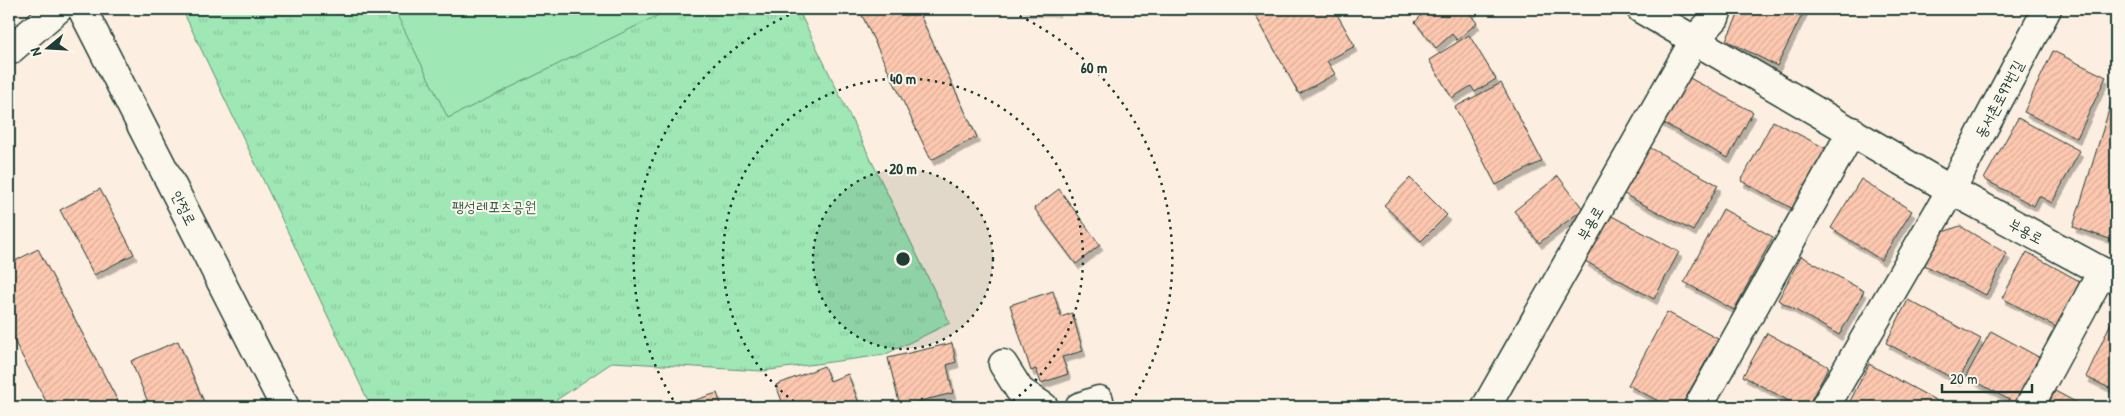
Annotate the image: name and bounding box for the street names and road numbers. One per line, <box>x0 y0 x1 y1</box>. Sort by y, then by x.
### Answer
street label: 동서촌로97번길 <box>1970 56 2028 142</box>
street label: 안정로 <box>166 187 202 229</box>
street label: 부용로 <box>1572 202 1608 244</box>
street label: 부용로 <box>2005 213 2047 249</box>

